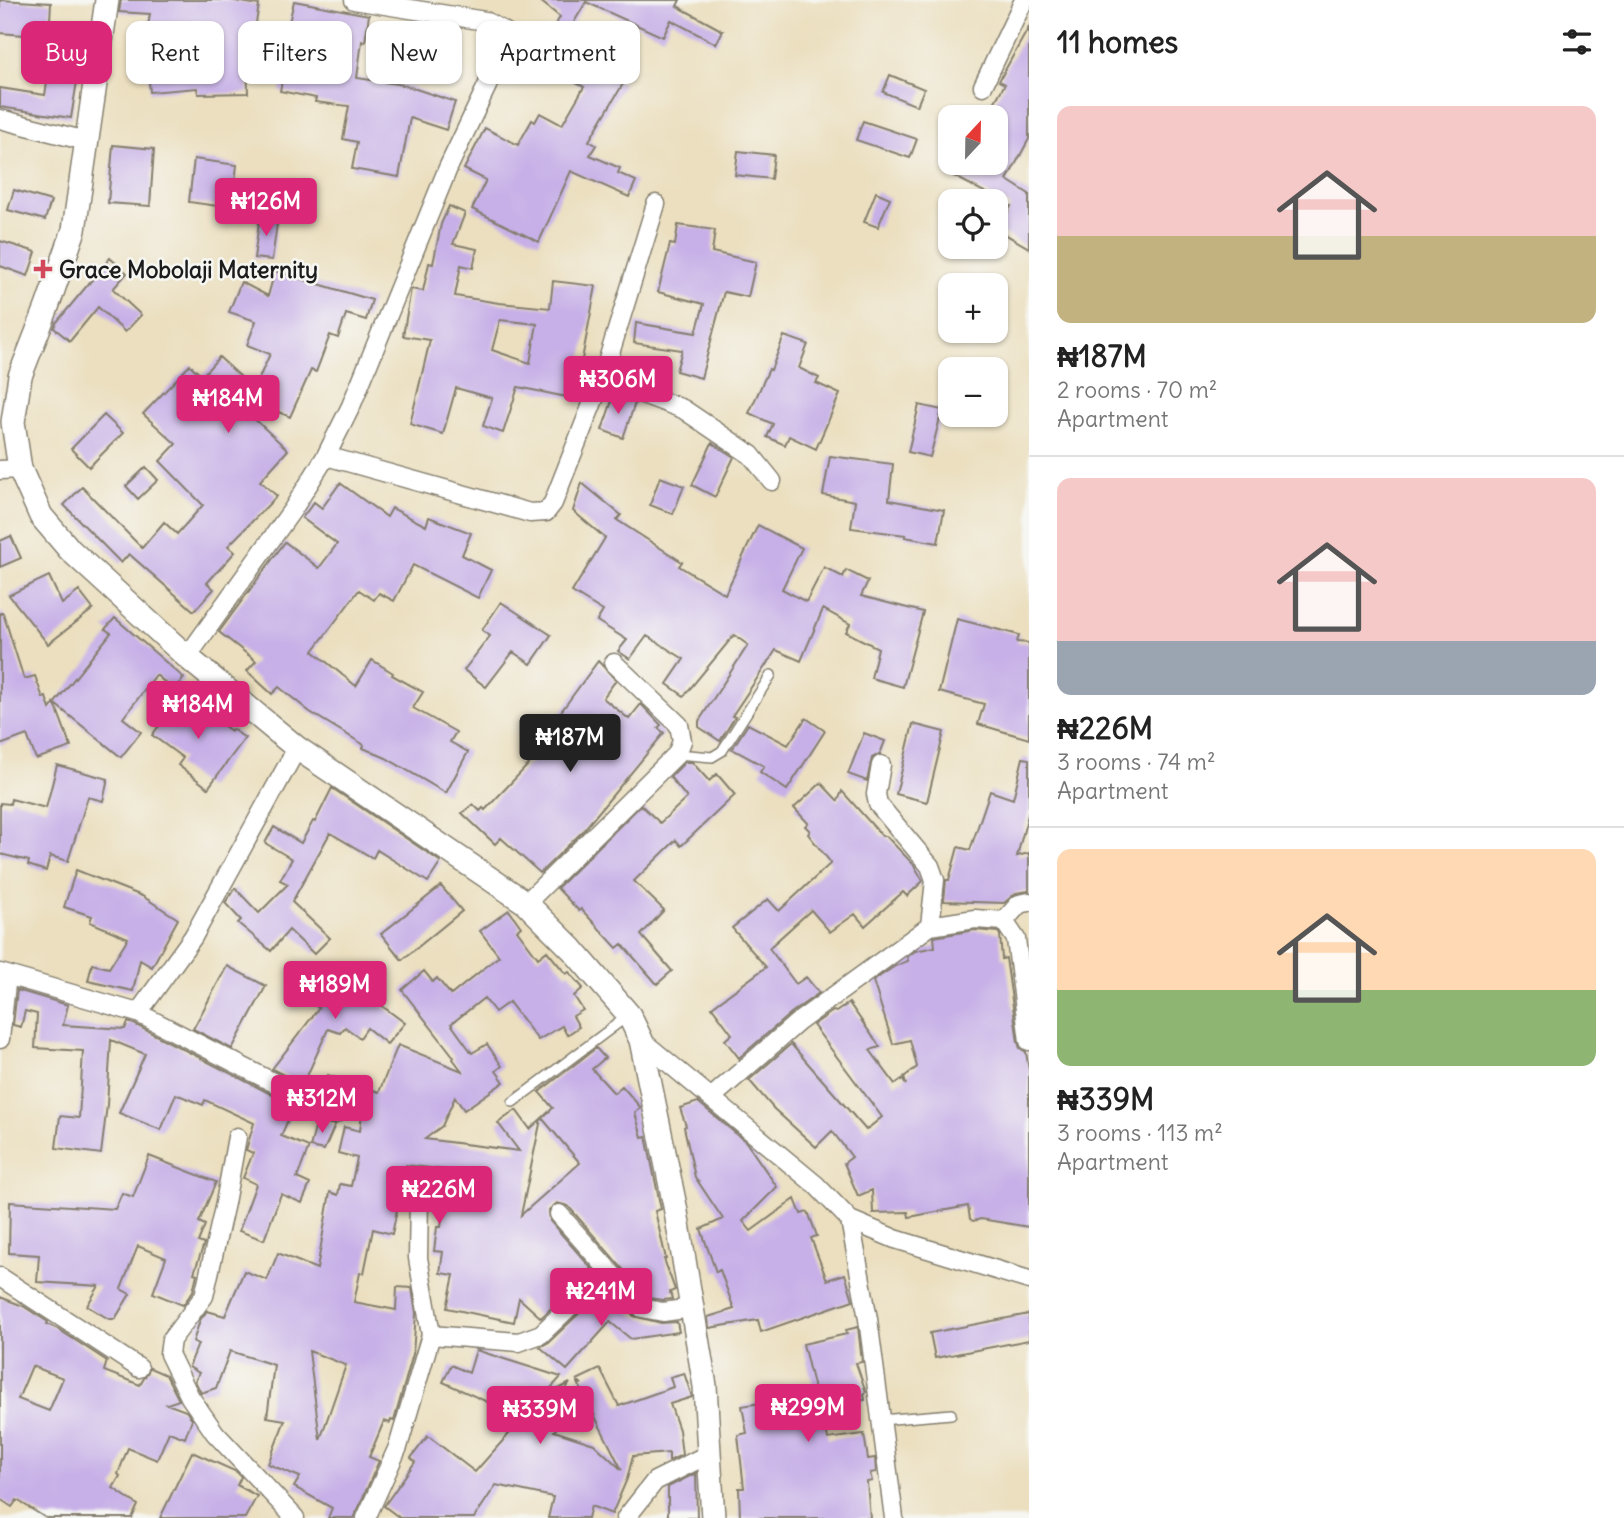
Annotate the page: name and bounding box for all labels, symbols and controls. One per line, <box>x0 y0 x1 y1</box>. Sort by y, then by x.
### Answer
chip: Buy <box>21 21 112 84</box>
chip: Rent <box>126 21 224 84</box>
chip: Filters <box>238 21 352 84</box>
chip: New <box>366 21 462 84</box>
chip: Apartment <box>476 21 640 84</box>
text: 11 homes <box>1057 23 1178 61</box>
icon: filters <box>1558 23 1596 61</box>
north arrow <box>938 105 1008 175</box>
map controls <box>938 105 1008 427</box>
icon: home <box>1264 152 1390 278</box>
pin: ₦126M <box>217 178 315 238</box>
text: ₦126M <box>231 186 301 215</box>
button: locate <box>938 189 1008 259</box>
place label: Grace Mobolaji Maternity <box>59 255 318 284</box>
marker: Grace Mobolaji Maternity <box>33 259 53 279</box>
button: + <box>938 273 1008 343</box>
text: ₦187M <box>1057 337 1147 375</box>
pin: ₦306M <box>569 356 667 416</box>
button: − <box>938 357 1008 427</box>
text: ₦306M <box>580 364 656 393</box>
text: 2 rooms · 70 m² <box>1057 375 1217 404</box>
pin: ₦184M <box>179 376 277 435</box>
text: ₦184M <box>193 383 263 412</box>
text: Apartment <box>1057 404 1169 433</box>
icon: home <box>1264 524 1390 650</box>
pin: ₦184M <box>149 682 247 741</box>
text: ₦184M <box>163 689 233 718</box>
text: ₦226M <box>1057 709 1153 747</box>
pin: ₦187M <box>521 714 619 774</box>
text: ₦187M <box>536 722 604 751</box>
text: 3 rooms · 74 m² <box>1057 747 1216 776</box>
text: Apartment <box>1057 776 1169 805</box>
icon: home <box>1264 895 1390 1021</box>
pin: ₦189M <box>286 962 384 1021</box>
text: ₦189M <box>300 969 370 998</box>
pin: ₦312M <box>273 1076 371 1135</box>
text: ₦339M <box>1057 1080 1154 1118</box>
text: ₦312M <box>287 1083 357 1112</box>
text: 3 rooms · 113 m² <box>1057 1118 1223 1147</box>
text: Apartment <box>1057 1147 1169 1176</box>
pin: ₦226M <box>390 1166 488 1226</box>
text: ₦226M <box>402 1174 476 1203</box>
pin: ₦241M <box>552 1268 650 1328</box>
text: ₦241M <box>566 1276 636 1305</box>
pin: ₦299M <box>759 1384 857 1444</box>
pin: ₦339M <box>491 1386 589 1446</box>
text: ₦299M <box>771 1392 845 1421</box>
text: ₦339M <box>503 1394 577 1423</box>

